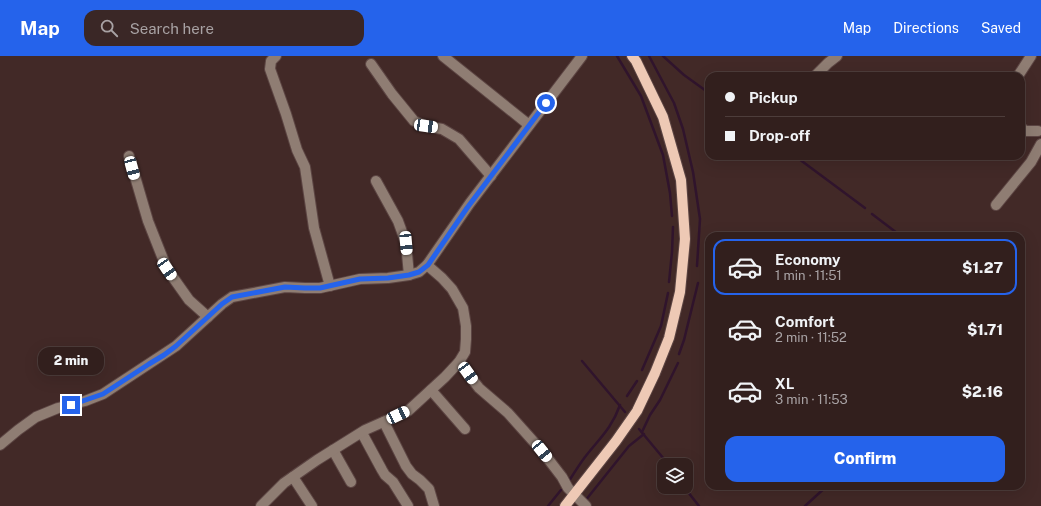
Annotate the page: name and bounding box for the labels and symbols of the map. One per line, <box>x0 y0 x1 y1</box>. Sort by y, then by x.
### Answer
route start <box>537 94 555 112</box>
car <box>413 118 439 134</box>
car <box>123 155 141 181</box>
car <box>399 231 413 255</box>
car <box>155 256 179 282</box>
callout: 2 min <box>38 347 104 375</box>
car <box>456 360 480 386</box>
route end <box>62 396 80 414</box>
car <box>385 404 411 426</box>
car <box>530 438 554 464</box>

